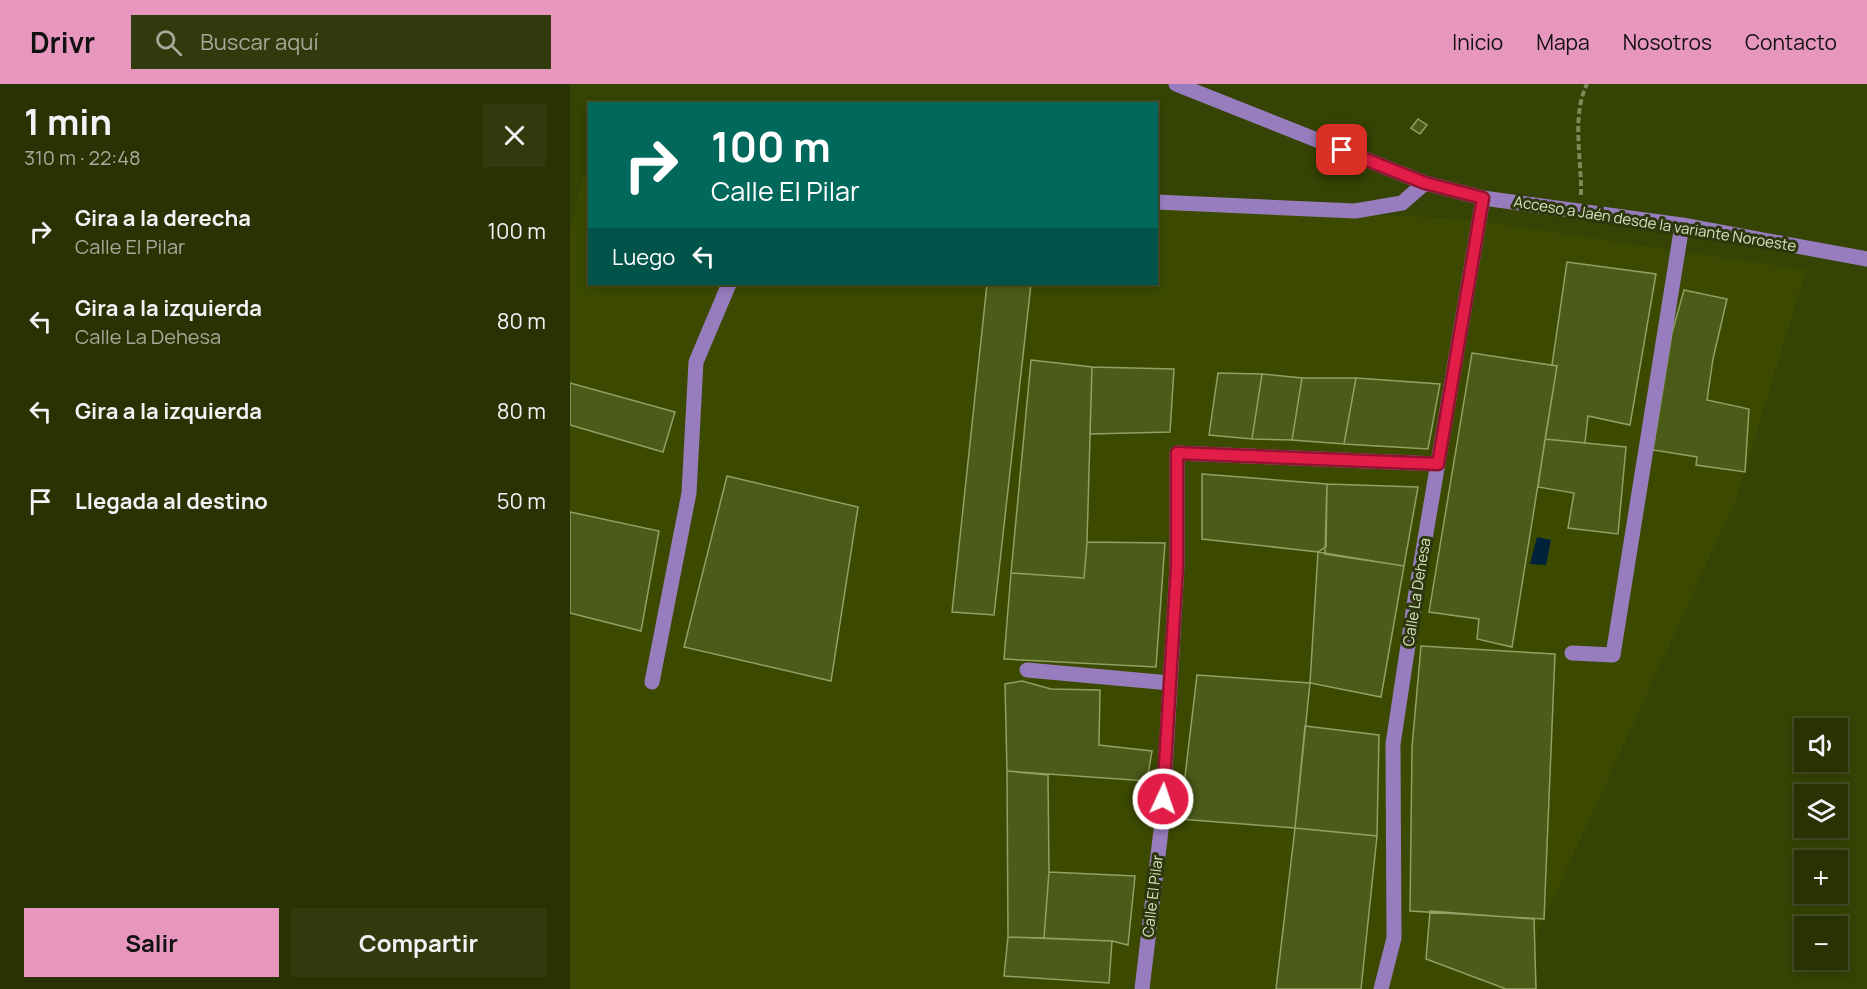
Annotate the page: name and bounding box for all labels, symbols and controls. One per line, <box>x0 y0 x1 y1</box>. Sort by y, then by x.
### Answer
search box <box>131 15 551 69</box>
text: Drivr <box>30 23 95 61</box>
icon: search <box>152 26 185 59</box>
text: Buscar aquí <box>200 27 319 57</box>
text: Inicio <box>1452 28 1503 56</box>
text: Mapa <box>1536 28 1590 56</box>
text: Nosotros <box>1623 28 1712 56</box>
text: Contacto <box>1745 28 1837 56</box>
text: 1 min <box>24 97 112 146</box>
button: close <box>483 104 546 167</box>
text: 100 m <box>711 117 831 175</box>
pin <box>1316 124 1367 175</box>
icon: right <box>612 126 690 204</box>
icon: arrive <box>1325 133 1358 166</box>
text: 310 m · 22:48 <box>24 144 141 171</box>
text: Calle El Pilar <box>711 172 860 209</box>
street label: Acceso a Jaén desde la variante Noroeste <box>1512 191 1798 256</box>
text: Gira a la derecha <box>75 203 251 233</box>
icon: right <box>24 215 57 248</box>
text: 100 m <box>488 216 546 246</box>
text: Calle El Pilar <box>75 233 185 260</box>
icon: left <box>687 240 720 273</box>
text: Luego <box>612 242 675 272</box>
text: Gira a la izquierda <box>75 293 262 323</box>
icon: left <box>24 305 57 338</box>
text: 80 m <box>497 306 546 336</box>
text: Calle La Dehesa <box>75 323 221 350</box>
icon: left <box>24 395 57 428</box>
text: Gira a la izquierda <box>75 396 262 426</box>
text: 80 m <box>497 396 546 426</box>
icon: arrive <box>24 485 57 518</box>
text: Llegada al destino <box>75 486 268 516</box>
text: 50 m <box>497 486 546 516</box>
street label: Calle La Dehesa <box>1398 536 1435 648</box>
map controls <box>1794 718 1848 970</box>
button: sound <box>1794 718 1848 772</box>
position arrow <box>1131 767 1195 831</box>
button: layers <box>1794 784 1848 838</box>
button: + <box>1794 850 1848 904</box>
street label: Calle El Pilar <box>1137 853 1168 938</box>
button: Salir <box>24 908 279 977</box>
button: Compartir <box>291 908 546 977</box>
button: − <box>1794 916 1848 970</box>

